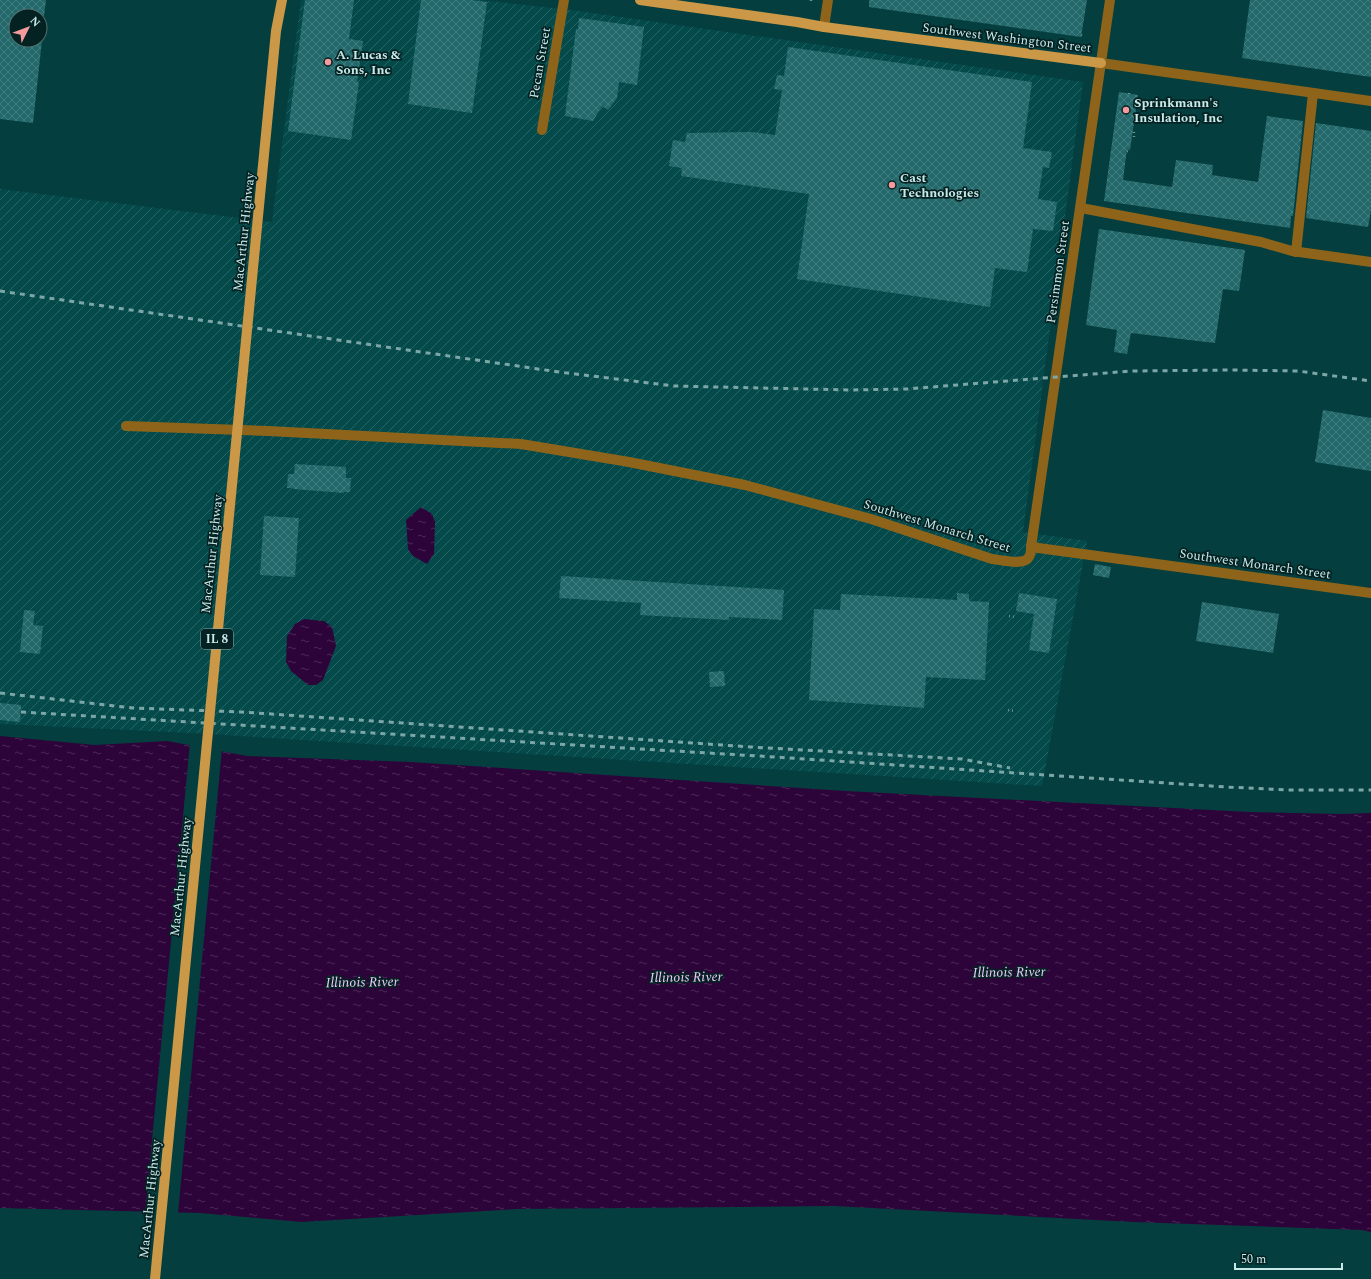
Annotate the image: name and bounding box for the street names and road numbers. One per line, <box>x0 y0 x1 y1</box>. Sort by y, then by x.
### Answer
street label: Southwest Washington Street <box>921 18 1093 58</box>
street label: Pecan Street <box>524 26 556 100</box>
street label: MacArthur Highway <box>228 171 260 292</box>
street label: Persimmon Street <box>1041 219 1075 325</box>
street label: MacArthur Highway <box>196 493 228 614</box>
street label: Southwest Monarch Street <box>861 494 1013 558</box>
street label: Southwest Monarch Street <box>1178 543 1332 585</box>
road number: IL 8 <box>201 629 233 649</box>
street label: MacArthur Highway <box>165 816 197 937</box>
street label: MacArthur Highway <box>134 1138 166 1259</box>

